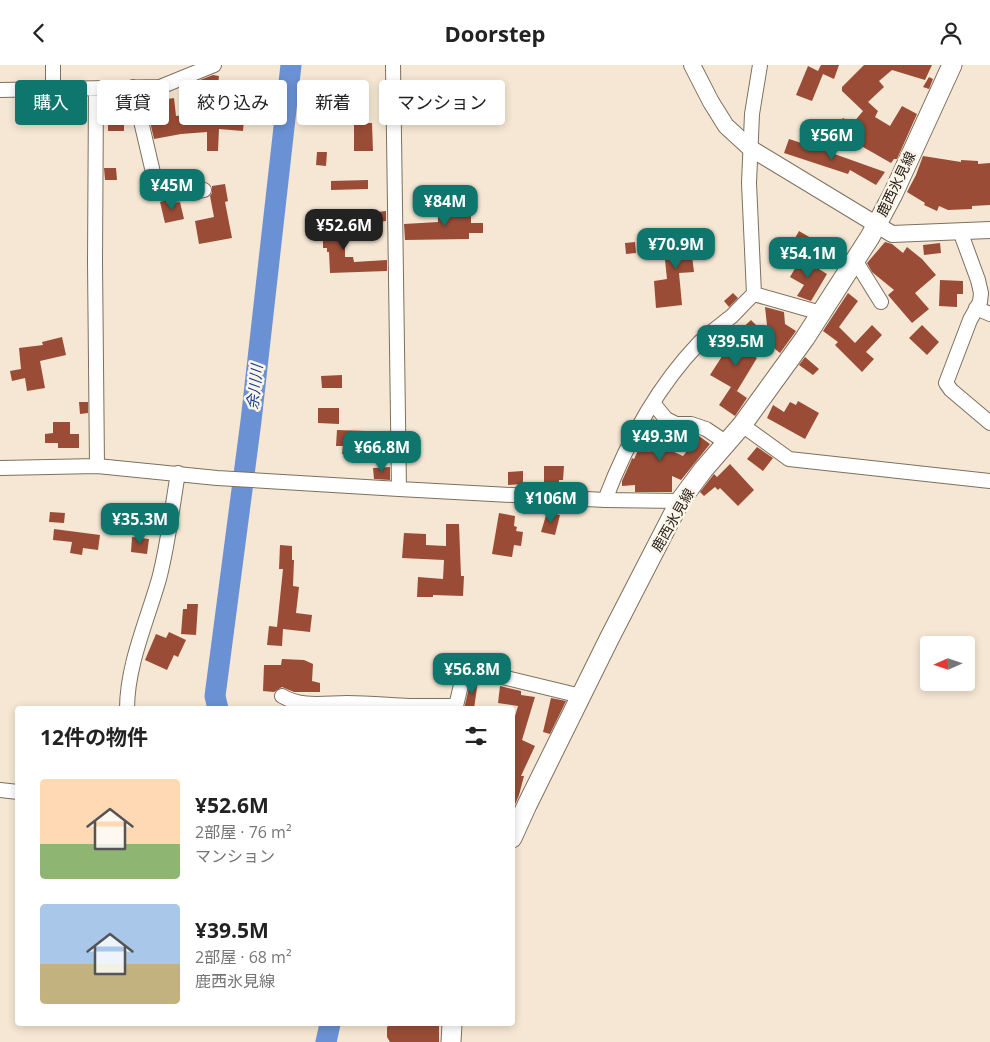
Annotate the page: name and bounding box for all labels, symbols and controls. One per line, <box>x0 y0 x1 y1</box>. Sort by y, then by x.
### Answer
text: Doorstep <box>445 18 545 48</box>
icon: back <box>25 19 53 47</box>
icon: person <box>937 19 965 47</box>
chip: 購入 <box>15 80 87 125</box>
chip: 賃貸 <box>97 80 169 125</box>
chip: 絞り込み <box>179 80 287 125</box>
chip: 新着 <box>297 80 369 125</box>
chip: マンション <box>379 80 505 125</box>
pin: ¥56M <box>802 119 862 161</box>
text: ¥56M <box>811 124 853 146</box>
street label: 鹿西氷見線 <box>872 148 919 219</box>
pin: ¥45M <box>142 169 202 211</box>
text: ¥45M <box>151 174 193 196</box>
pin: ¥84M <box>415 185 475 227</box>
text: ¥84M <box>424 190 466 212</box>
pin: ¥52.6M <box>303 209 385 251</box>
text: ¥52.6M <box>316 214 372 236</box>
pin: ¥70.9M <box>635 227 717 270</box>
text: ¥70.9M <box>648 233 704 255</box>
pin: ¥54.1M <box>767 237 849 279</box>
text: ¥54.1M <box>780 242 836 264</box>
pin: ¥39.5M <box>695 325 777 367</box>
text: ¥39.5M <box>708 330 764 352</box>
water label: 余川川 <box>242 361 267 410</box>
pin: ¥49.3M <box>619 419 701 462</box>
text: ¥49.3M <box>632 425 688 447</box>
pin: ¥66.8M <box>341 431 423 473</box>
text: ¥66.8M <box>354 436 410 458</box>
pin: ¥106M <box>516 481 586 524</box>
street label: 鹿西氷見線 <box>647 485 698 555</box>
text: ¥106M <box>525 487 577 509</box>
pin: ¥35.3M <box>99 503 181 545</box>
text: ¥35.3M <box>112 508 168 530</box>
north arrow <box>920 636 975 691</box>
map controls <box>920 636 975 691</box>
pin: ¥56.8M <box>431 653 513 695</box>
text: ¥56.8M <box>444 658 500 680</box>
icon: filters <box>462 722 490 750</box>
text: 12件の物件 <box>40 723 148 751</box>
text: ¥52.6M <box>195 791 269 819</box>
icon: home <box>80 799 140 859</box>
text: 2部屋 · 76 m² <box>195 821 292 843</box>
text: マンション <box>195 845 275 867</box>
text: ¥39.5M <box>195 916 269 944</box>
icon: home <box>80 924 140 984</box>
text: 2部屋 · 68 m² <box>195 946 292 968</box>
text: 鹿西氷見線 <box>195 970 275 992</box>

